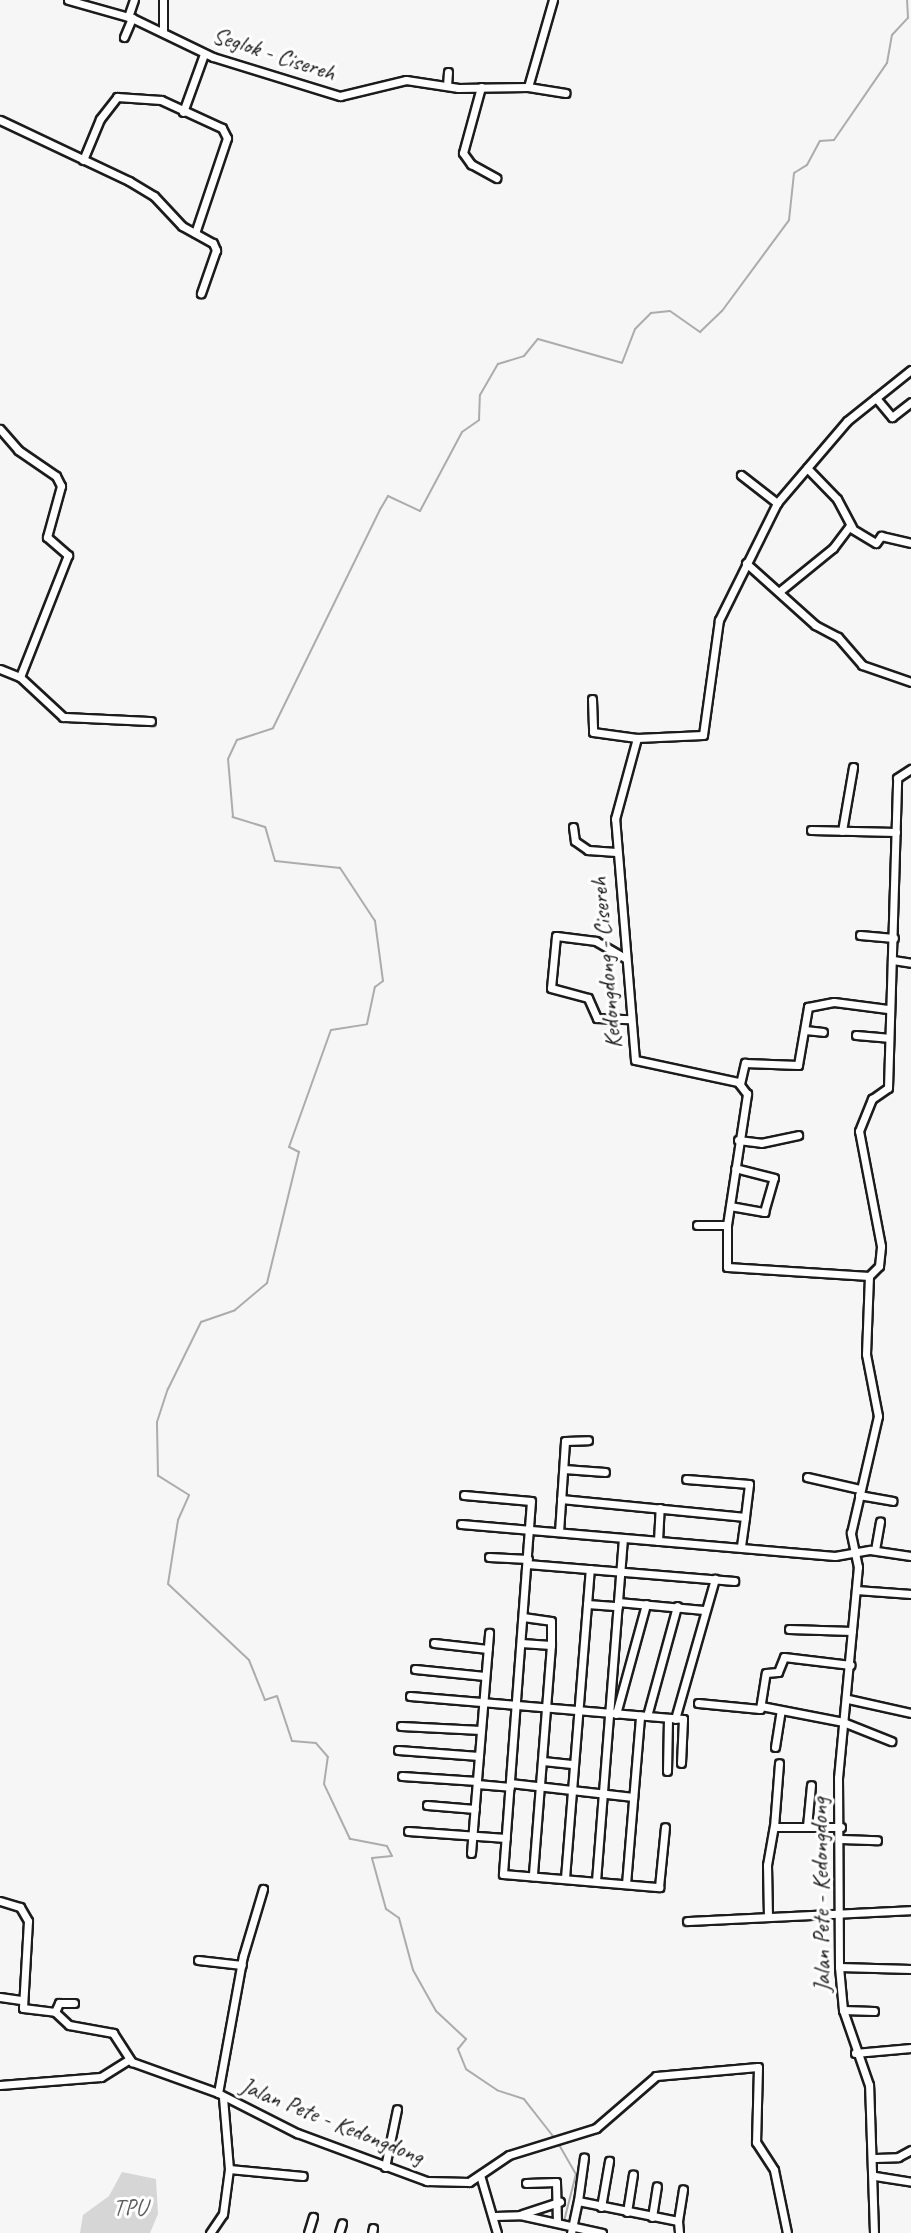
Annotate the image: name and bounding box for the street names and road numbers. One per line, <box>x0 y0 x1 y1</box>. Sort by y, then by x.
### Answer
street label: Seglok - Cisereh <box>209 21 339 87</box>
street label: Kedongdong - Cisereh <box>584 876 628 1050</box>
street label: Jalan Pete - Kedongdong <box>805 1797 837 1993</box>
street label: Jalan Pete - Kedongdong <box>236 2071 428 2171</box>

